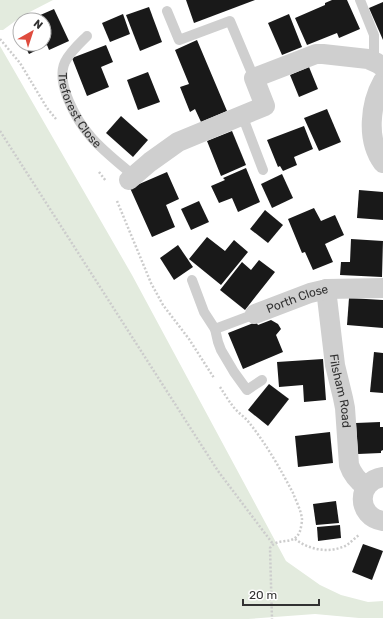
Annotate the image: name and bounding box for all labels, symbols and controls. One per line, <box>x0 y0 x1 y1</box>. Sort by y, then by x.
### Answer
north arrow <box>12 12 52 52</box>
text: N <box>31 17 45 32</box>
street label: Treforest Close <box>55 72 105 151</box>
street label: Porth Close <box>264 282 330 316</box>
street label: Filsham Road <box>327 353 353 428</box>
scale bar <box>243 581 319 607</box>
text: 20 m <box>249 588 277 602</box>

